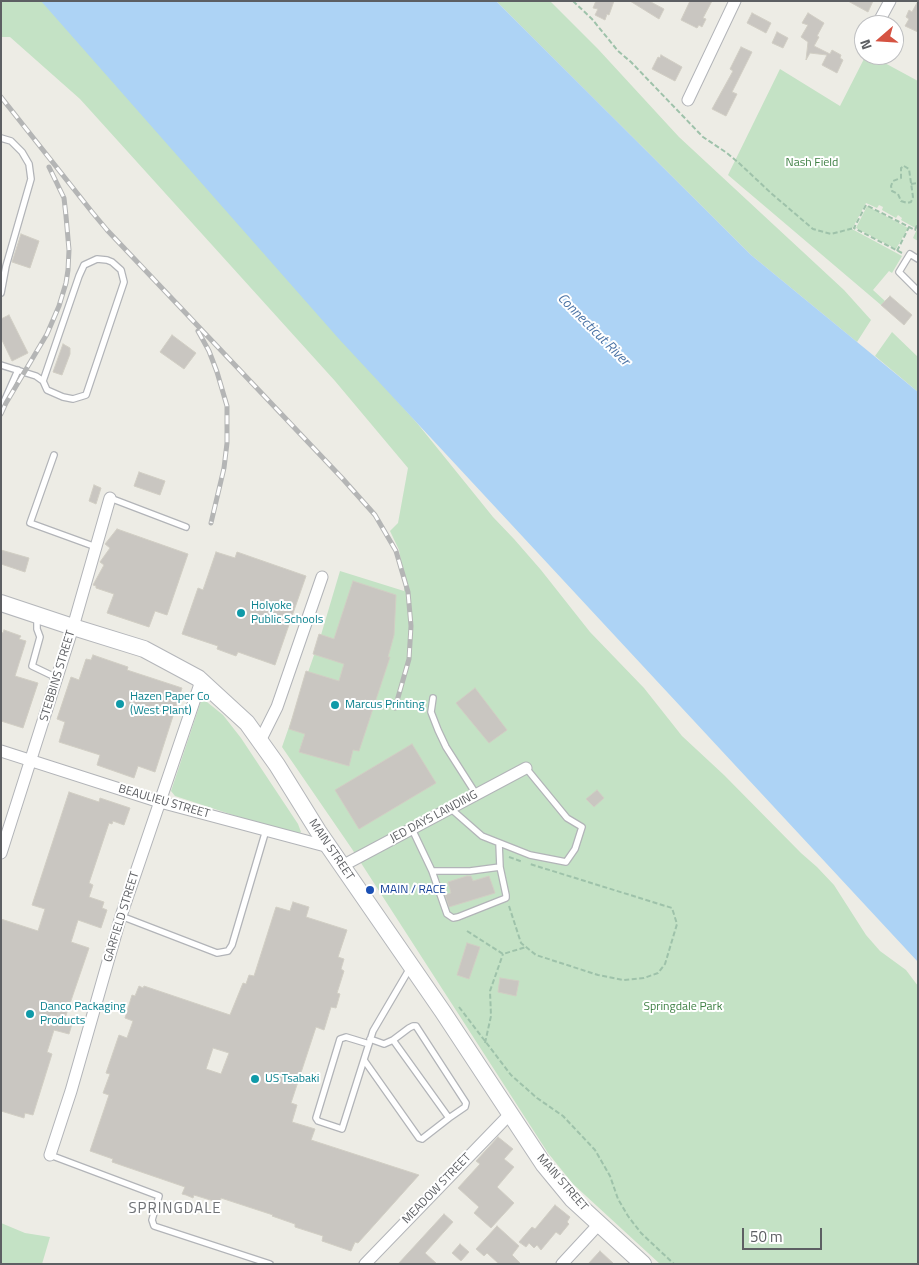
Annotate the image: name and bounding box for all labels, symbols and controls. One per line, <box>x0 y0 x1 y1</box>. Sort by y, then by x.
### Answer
north arrow <box>854 15 904 65</box>
text: N <box>854 37 877 53</box>
park label: Nash Field <box>786 156 838 170</box>
water label: Connecticut River <box>553 290 633 370</box>
place label: Holyoke Public Schools <box>251 599 323 627</box>
marker: Holyoke Public Schools <box>235 607 247 619</box>
street label: STEBBINS STREET <box>37 629 79 723</box>
place label: Hazen Paper Co (West Plant) <box>130 690 210 718</box>
marker: Hazen Paper Co (West Plant) <box>114 698 126 710</box>
place label: Marcus Printing <box>345 698 425 712</box>
marker: Marcus Printing <box>329 699 341 711</box>
street label: BEAULIEU STREET <box>117 782 211 822</box>
street label: JED DAYS LANDING <box>388 788 480 846</box>
street label: MAIN STREET <box>305 817 357 883</box>
street label: GARFIELD STREET <box>101 870 143 964</box>
place label: MAIN / RACE <box>380 883 446 897</box>
marker: MAIN / RACE <box>364 884 376 896</box>
place label: Danco Packaging Products <box>40 1000 126 1028</box>
park label: Springdale Park <box>643 1000 723 1014</box>
marker: Danco Packaging Products <box>24 1008 36 1020</box>
place label: US Tsabaki <box>265 1072 319 1086</box>
marker: US Tsabaki <box>249 1073 261 1085</box>
street label: MEADOW STREET <box>400 1151 474 1227</box>
street label: MAIN STREET <box>533 1152 591 1214</box>
district label: SPRINGDALE <box>127 1200 223 1218</box>
scale bar <box>744 1218 824 1250</box>
text: 50 m <box>750 1225 783 1248</box>

